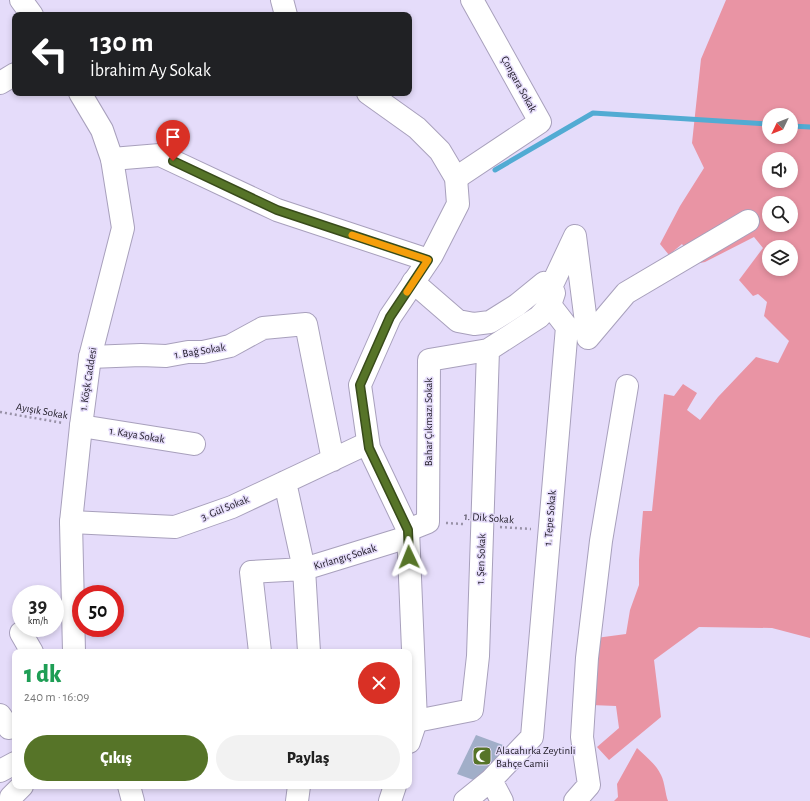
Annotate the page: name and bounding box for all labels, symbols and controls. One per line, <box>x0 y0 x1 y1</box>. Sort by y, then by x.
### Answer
icon: left <box>24 28 76 80</box>
text: 130 m <box>90 29 154 57</box>
street label: Çongara Sokak <box>499 54 539 114</box>
text: İbrahim Ay Sokak <box>90 62 211 80</box>
north arrow <box>762 108 798 144</box>
map controls <box>762 108 798 276</box>
pin <box>156 120 190 161</box>
icon: arrive <box>162 126 184 148</box>
button: sound <box>762 152 798 188</box>
button: search <box>762 196 798 232</box>
button: layers <box>762 240 798 276</box>
street label: 1. Bağ Sokak <box>174 342 226 360</box>
street label: 1. Köşk Caddesi <box>78 346 98 412</box>
street label: Bahar Çıkmazı Sokak <box>423 378 434 466</box>
street label: Ayışık Sokak <box>15 401 69 421</box>
street label: 1. Kaya Sokak <box>109 425 165 445</box>
street label: 1. Tepe Sokak <box>542 490 558 546</box>
street label: 3. Gül Sokak <box>199 493 251 523</box>
street label: 1. Dik Sokak <box>464 511 514 525</box>
street label: 1. Şen Sokak <box>475 533 487 585</box>
position arrow <box>388 536 430 578</box>
street label: Kırlangıç Sokak <box>312 542 378 572</box>
speed limit sign: 50 <box>72 585 124 637</box>
text: 39 <box>29 596 47 616</box>
text: km/h <box>28 616 48 626</box>
button: close <box>358 662 400 704</box>
text: 1 dk <box>24 663 61 687</box>
text: 240 m · 16:09 <box>24 691 89 704</box>
button: Çıkış <box>24 735 208 781</box>
button: Paylaş <box>216 735 400 781</box>
mosque icon: Alacahırka Zeytinli Bahçe Camii <box>471 745 493 767</box>
place label: Alacahırka Zeytinli Bahçe Camii <box>496 745 576 769</box>

